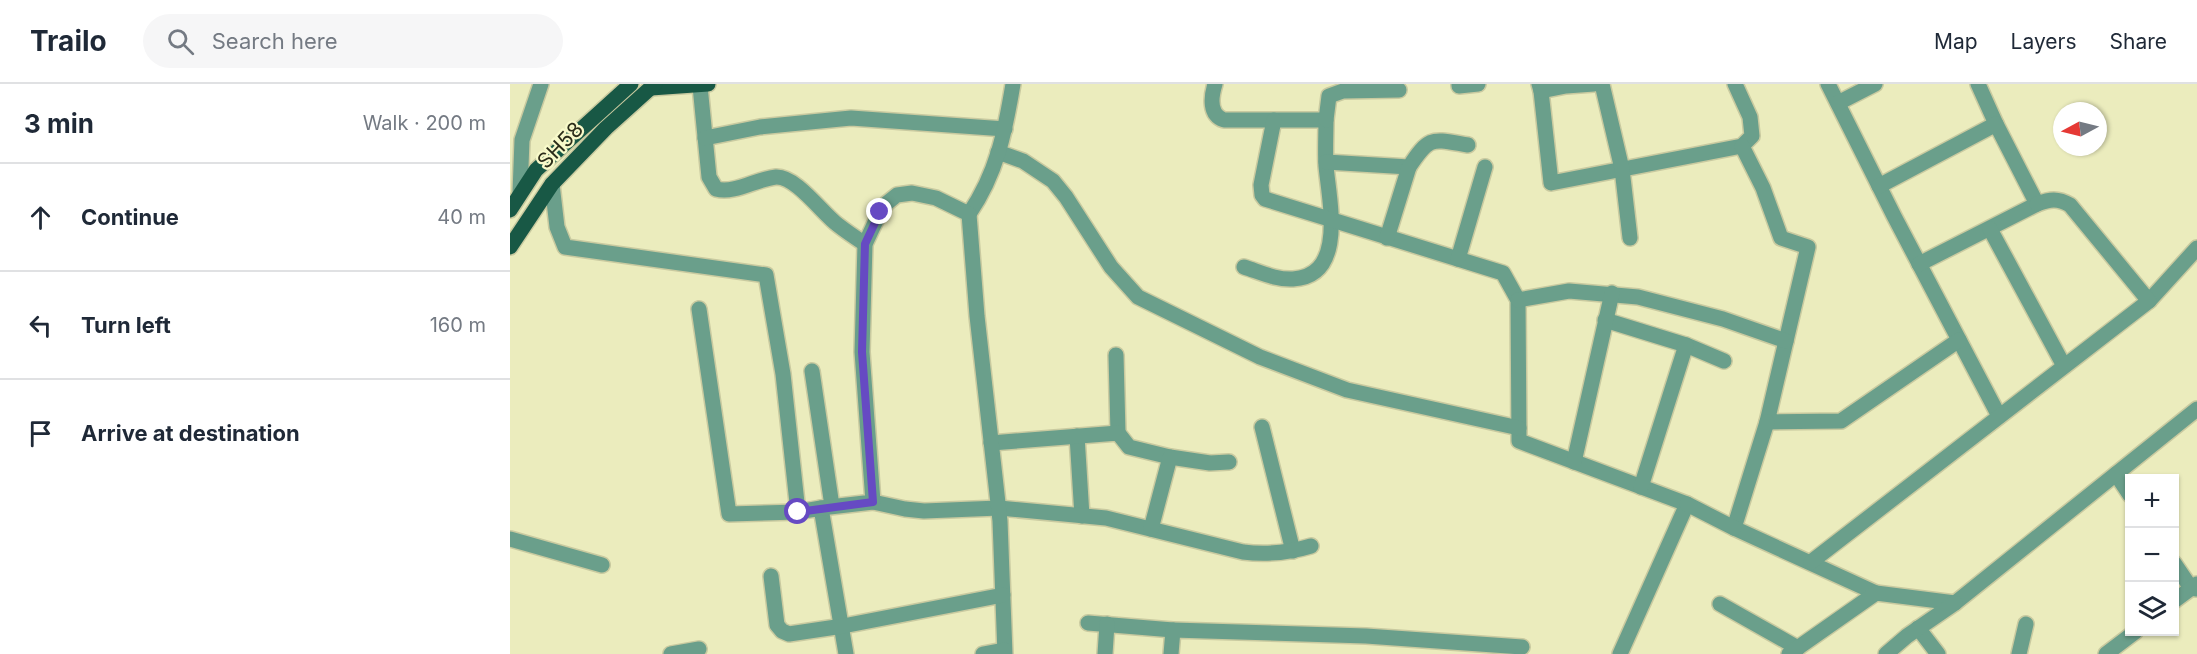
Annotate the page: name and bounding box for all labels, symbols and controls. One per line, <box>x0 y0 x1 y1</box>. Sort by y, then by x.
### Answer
search box <box>143 14 563 68</box>
text: Trailo <box>30 24 107 58</box>
icon: search <box>164 25 197 58</box>
text: Search here <box>212 28 338 54</box>
text: Map <box>1934 29 1978 54</box>
text: Layers <box>2011 29 2077 54</box>
text: Share <box>2110 29 2167 54</box>
north arrow <box>2053 102 2107 156</box>
text: 3 min <box>24 108 94 139</box>
text: Walk · 200 m <box>363 111 486 135</box>
street label: SH58 <box>532 117 588 173</box>
route end <box>866 198 892 224</box>
icon: ahead <box>24 201 57 234</box>
text: Continue <box>81 204 179 230</box>
text: 40 m <box>437 205 486 229</box>
icon: left <box>24 309 57 342</box>
text: Turn left <box>81 312 171 338</box>
text: 160 m <box>430 313 486 337</box>
icon: arrive <box>24 417 57 450</box>
text: Arrive at destination <box>81 420 300 446</box>
map controls <box>2125 474 2179 636</box>
button: + <box>2125 474 2179 528</box>
route start <box>784 498 810 524</box>
button: − <box>2125 528 2179 582</box>
button: layers <box>2125 582 2179 636</box>

